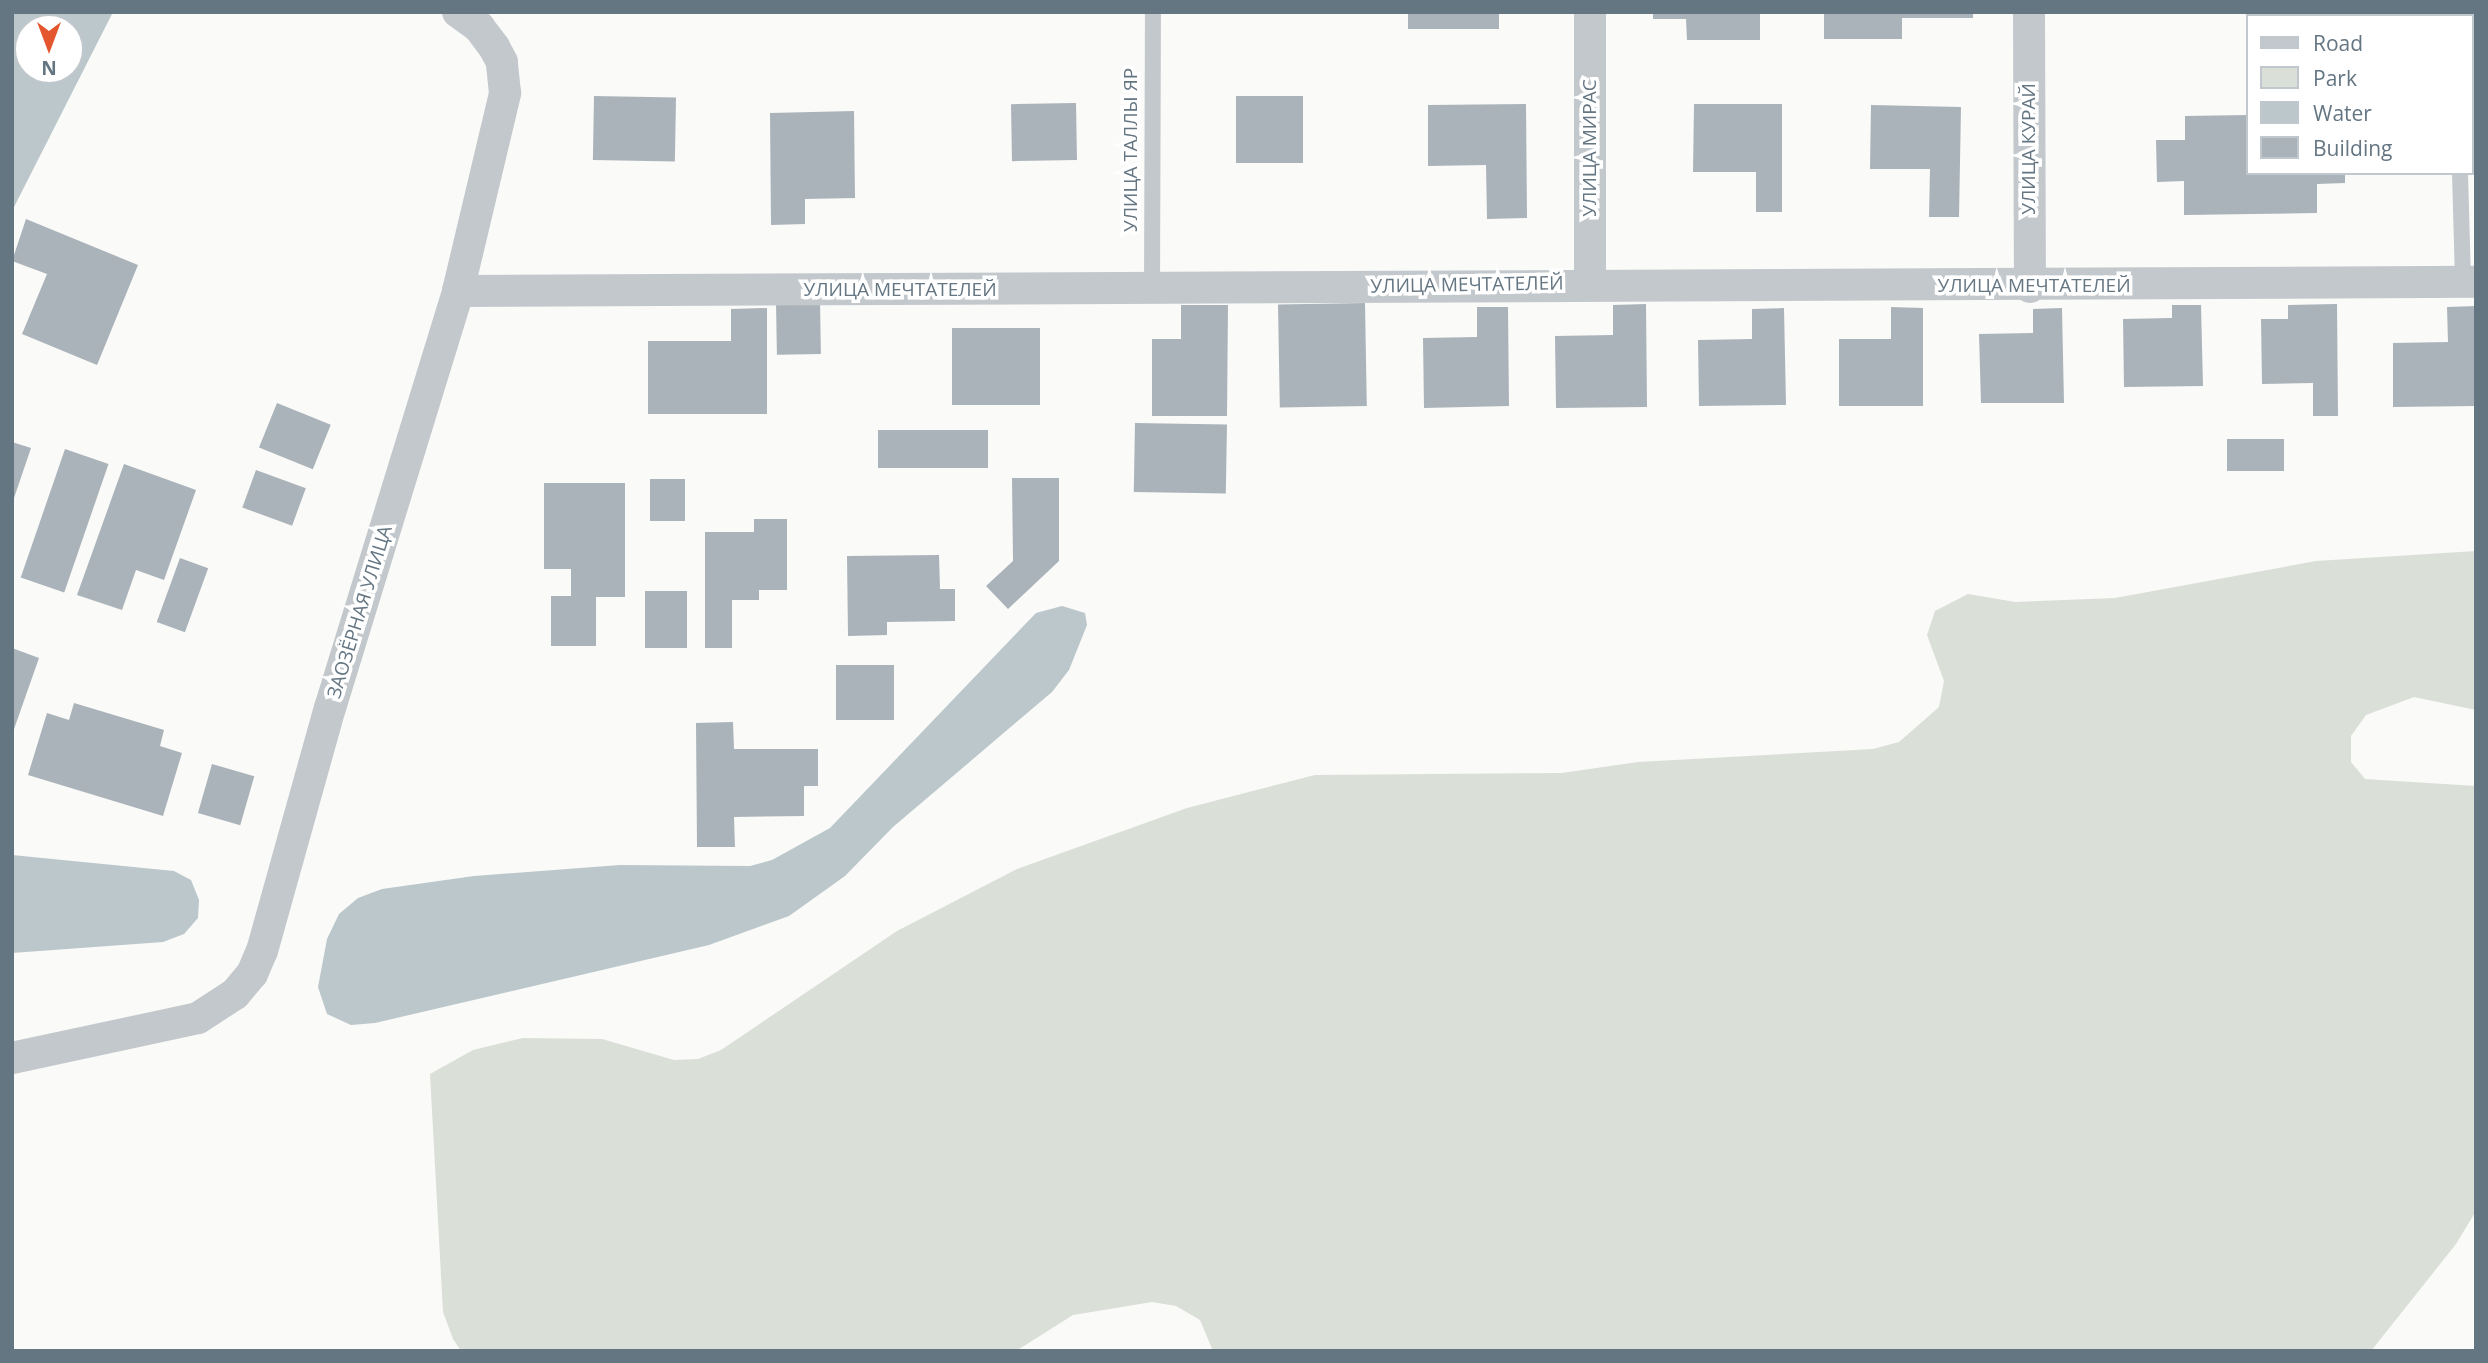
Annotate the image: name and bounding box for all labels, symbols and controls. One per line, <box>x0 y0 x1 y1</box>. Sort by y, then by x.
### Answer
north arrow <box>14 14 84 84</box>
legend <box>2246 14 2474 175</box>
text: Road <box>2313 29 2363 57</box>
text: N <box>41 55 57 81</box>
text: Park <box>2313 64 2357 92</box>
street label: УЛИЦА ТАЛЛЫ ЯР <box>1120 68 1142 232</box>
street label: УЛИЦА МИРАС <box>1579 79 1601 217</box>
street label: УЛИЦА КУРАЙ <box>2018 83 2040 215</box>
text: Water <box>2313 99 2372 127</box>
text: Building <box>2313 134 2392 162</box>
street label: УЛИЦА МЕЧТАТЕЛЕЙ <box>1370 272 1564 298</box>
street label: УЛИЦА МЕЧТАТЕЛЕЙ <box>1937 275 2131 297</box>
street label: УЛИЦА МЕЧТАТЕЛЕЙ <box>803 279 997 301</box>
street label: ЗАОЗЁРНАЯ УЛИЦА <box>323 523 397 701</box>

